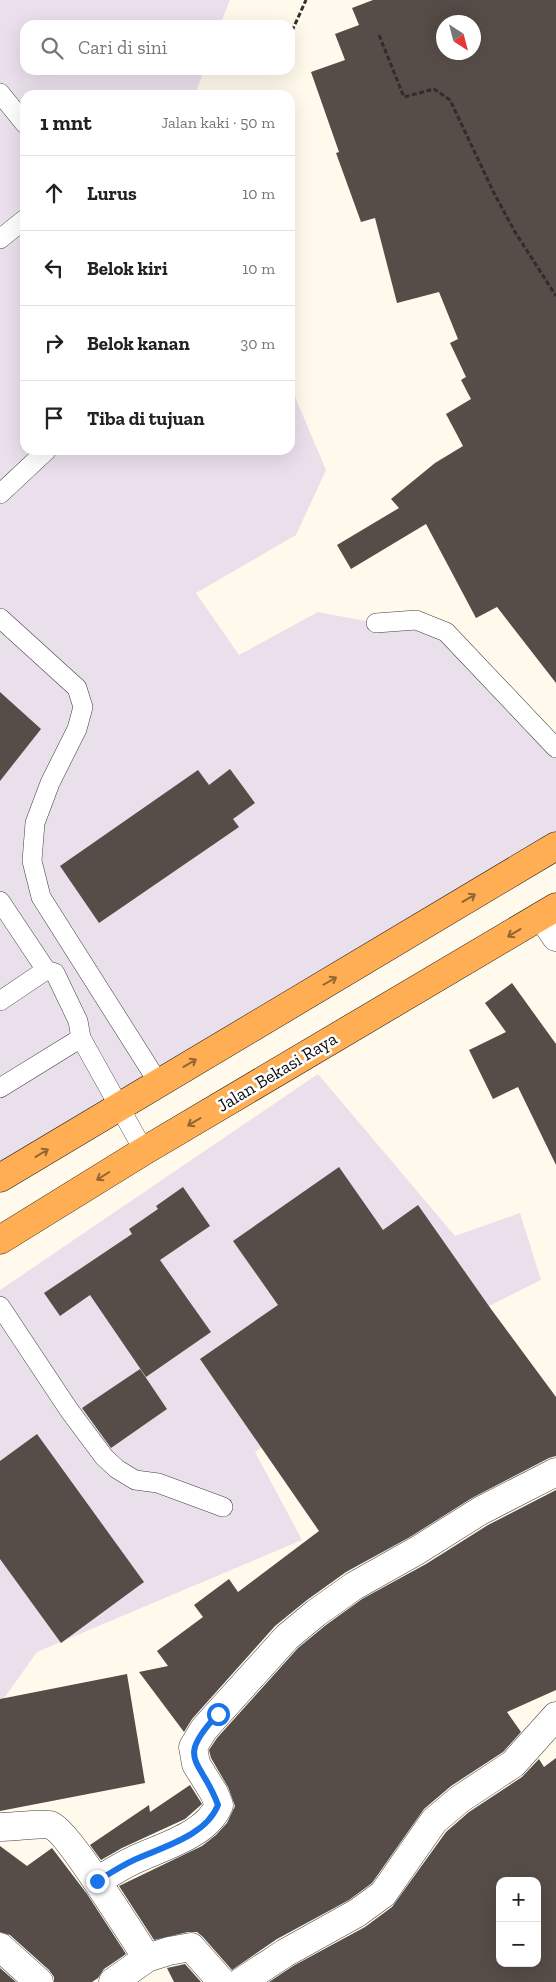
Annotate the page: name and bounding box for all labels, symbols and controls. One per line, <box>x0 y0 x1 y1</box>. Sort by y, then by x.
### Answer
north arrow <box>436 15 481 60</box>
search box <box>20 20 295 75</box>
icon: search <box>38 34 66 62</box>
text: Cari di sini <box>78 36 167 59</box>
text: 1 mnt <box>40 110 92 135</box>
text: Jalan kaki · 50 m <box>161 113 275 132</box>
icon: ahead <box>40 179 68 207</box>
text: Lurus <box>87 182 137 205</box>
text: 10 m <box>242 184 275 203</box>
icon: left <box>40 254 68 282</box>
text: Belok kiri <box>87 257 168 280</box>
text: 10 m <box>242 259 275 278</box>
icon: right <box>40 329 68 357</box>
text: Belok kanan <box>87 332 190 355</box>
text: 30 m <box>241 334 275 353</box>
icon: arrive <box>40 404 68 432</box>
text: Tiba di tujuan <box>87 407 204 430</box>
one-way arrow <box>462 893 476 903</box>
one-way arrow <box>508 928 522 938</box>
one-way arrow <box>322 976 336 986</box>
street label: Jalan Bekasi Raya <box>213 1027 341 1116</box>
one-way arrow <box>182 1058 196 1068</box>
one-way arrow <box>187 1117 201 1127</box>
one-way arrow <box>34 1147 48 1157</box>
one-way arrow <box>96 1172 110 1182</box>
route start <box>207 1703 230 1726</box>
route end <box>86 1870 109 1893</box>
map controls <box>496 1877 541 1967</box>
button: + <box>496 1877 541 1922</box>
button: − <box>496 1922 541 1967</box>

